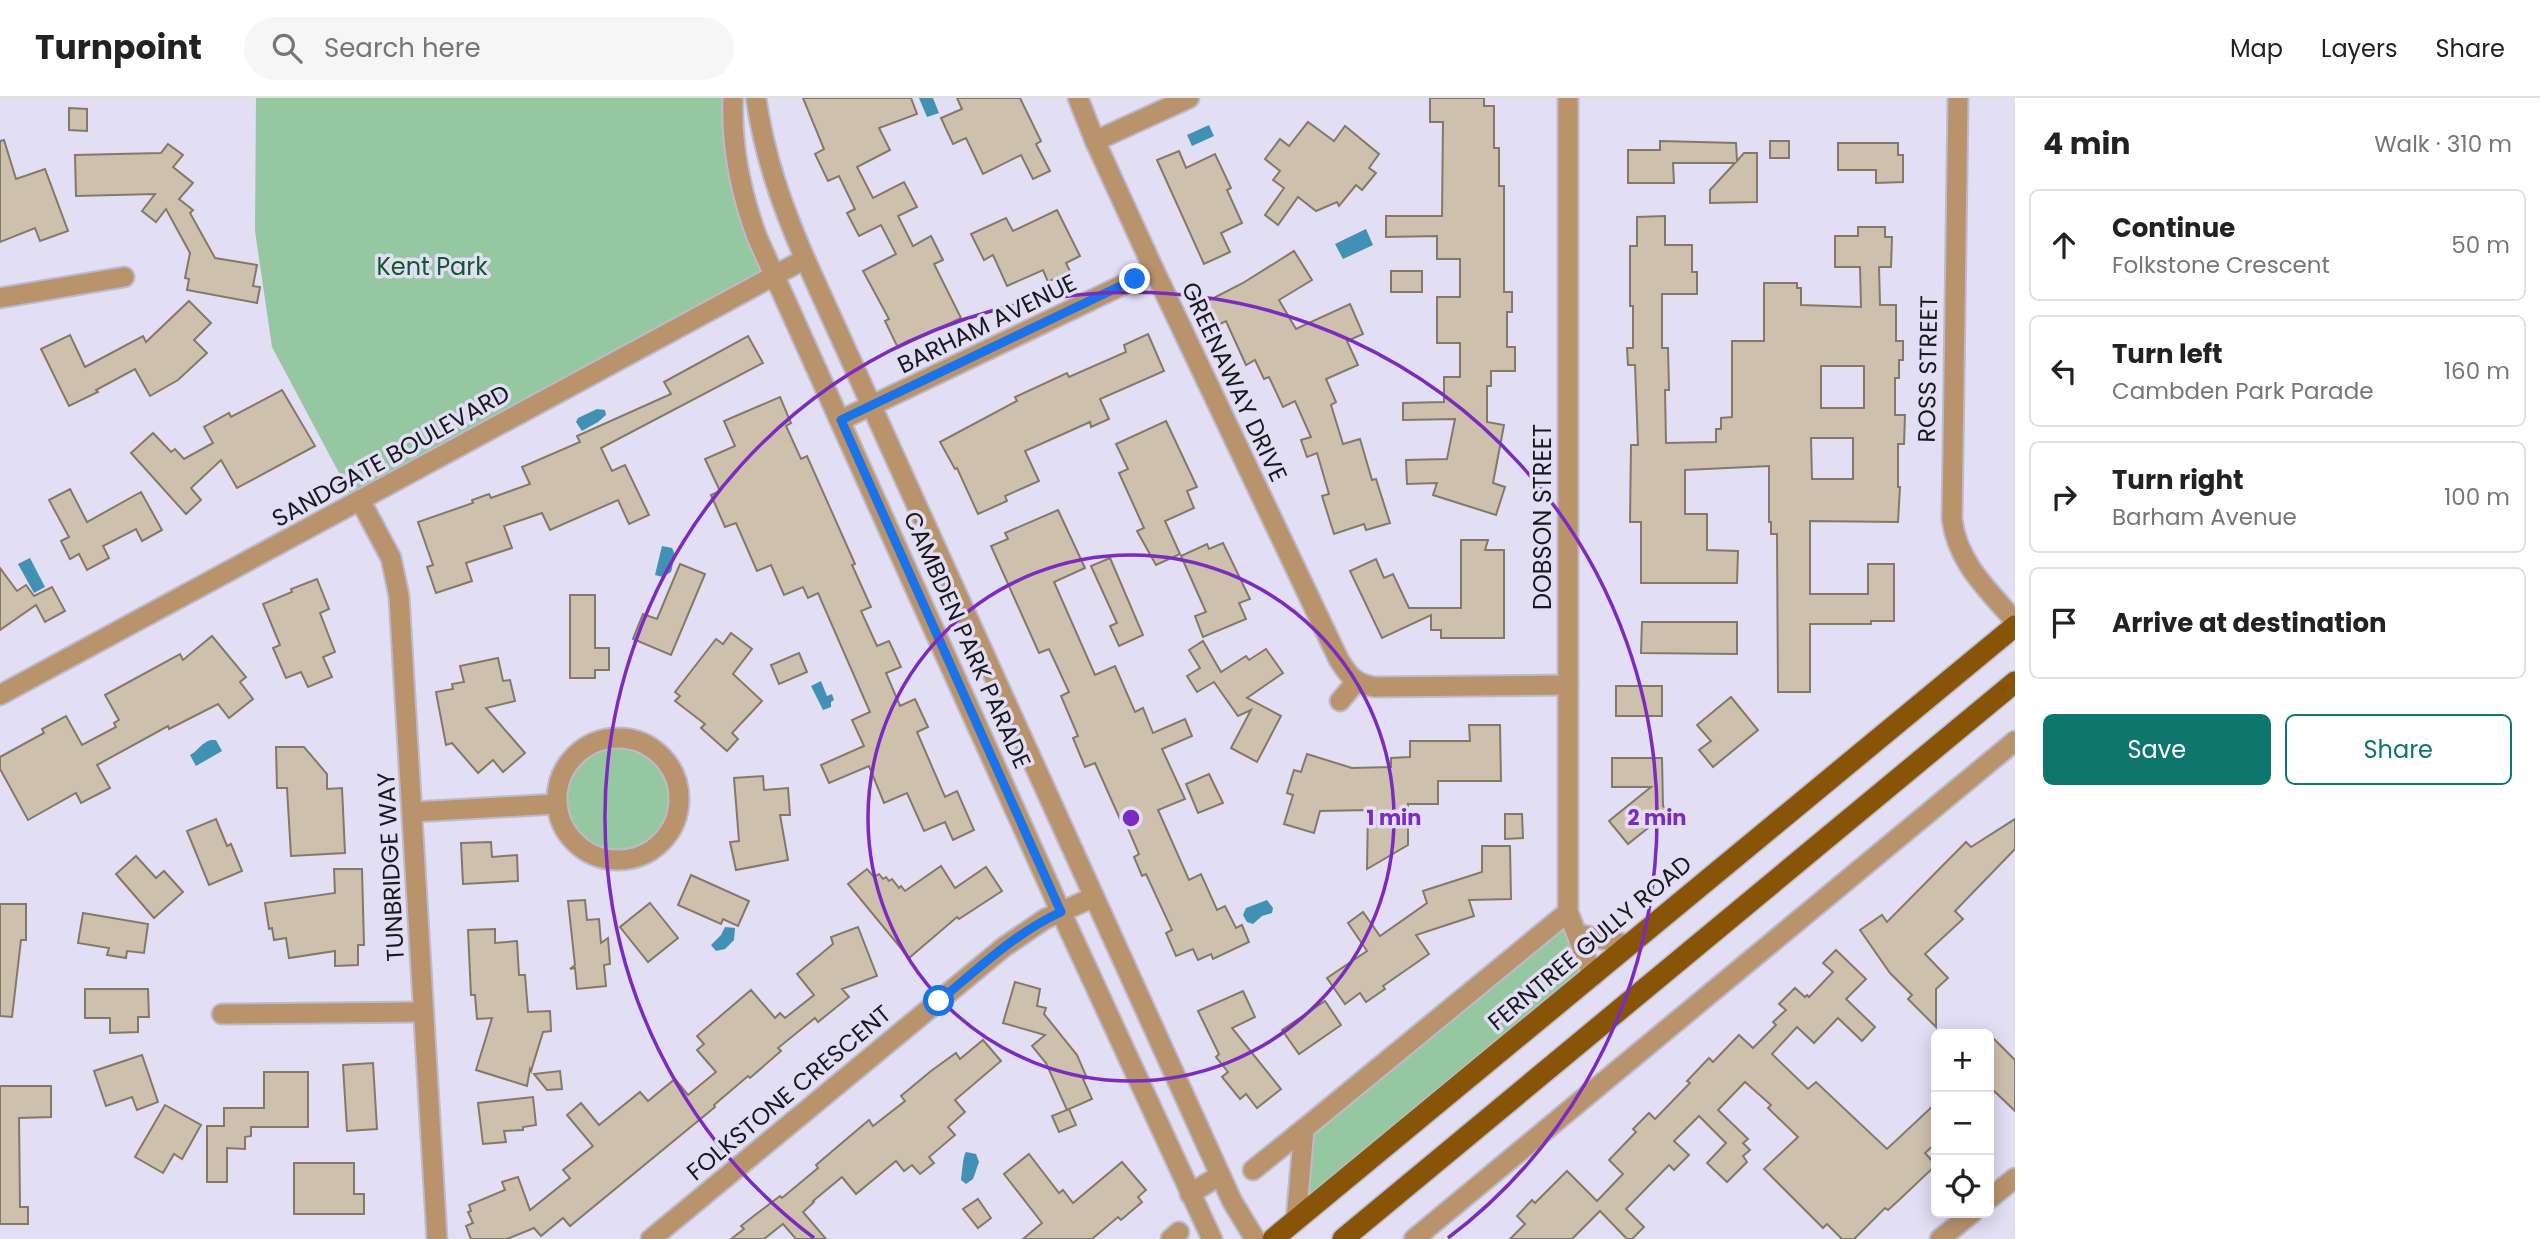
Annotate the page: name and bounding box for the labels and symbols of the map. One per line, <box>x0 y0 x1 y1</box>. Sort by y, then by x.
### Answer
park label: Kent Park <box>376 250 488 283</box>
route end <box>1119 263 1150 294</box>
street label: BARHAM AVENUE <box>892 266 1082 381</box>
street label: GREENAWAY DRIVE <box>1174 276 1295 487</box>
street label: ROSS STREET <box>1910 295 1945 443</box>
street label: SANDGATE BOULEVARD <box>266 376 516 535</box>
street label: DOBSON STREET <box>1526 424 1559 610</box>
street label: CAMBDEN PARK PARADE <box>896 506 1039 774</box>
street label: TUNBRIDGE WAY <box>369 772 412 962</box>
text: 1 min <box>1367 803 1421 832</box>
text: 2 min <box>1627 803 1687 832</box>
centre of rings <box>1119 806 1143 830</box>
street label: FERNTREE GULLY ROAD <box>1481 847 1699 1038</box>
route start <box>923 985 954 1016</box>
street label: FOLKSTONE CRESCENT <box>679 997 898 1188</box>

